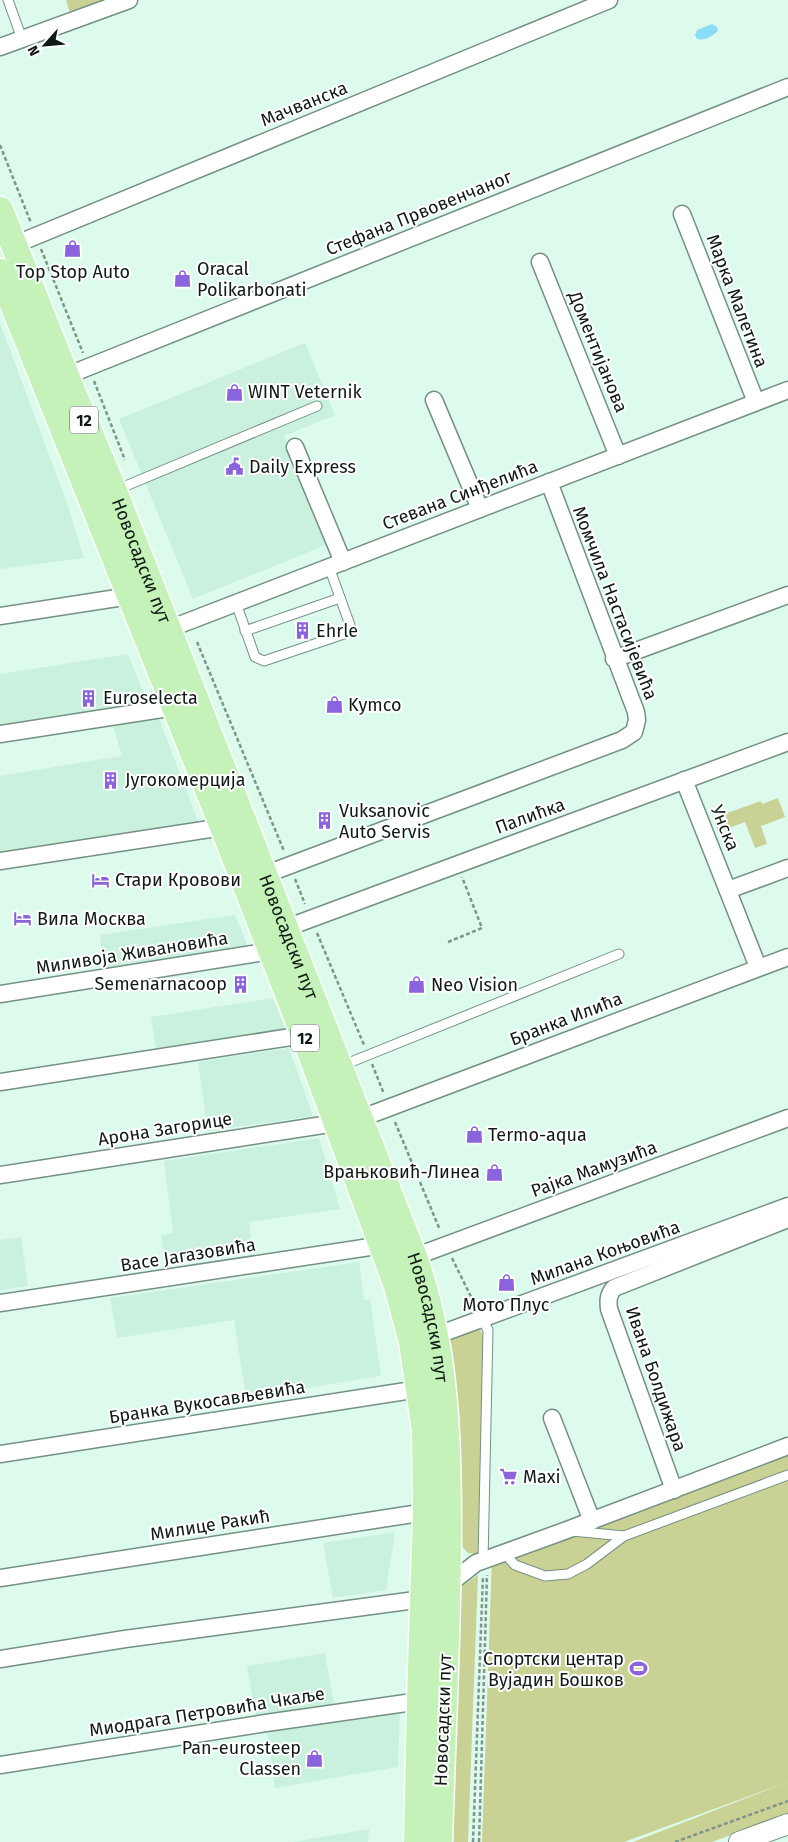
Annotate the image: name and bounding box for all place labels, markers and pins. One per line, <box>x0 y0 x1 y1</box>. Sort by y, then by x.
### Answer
shop icon: Top Stop Auto <box>63 239 83 259</box>
place label: Oracal Polikarbonati <box>197 258 307 301</box>
place label: Top Stop Auto <box>16 261 130 283</box>
shop icon: Oracal Polikarbonati <box>173 269 193 289</box>
place label: WINT Veternik <box>248 381 363 403</box>
shop icon: WINT Veternik <box>224 382 244 402</box>
place label: Daily Express <box>249 456 356 478</box>
public building icon: Daily Express <box>225 457 245 477</box>
place label: Ehrle <box>316 620 358 642</box>
building icon: Ehrle <box>292 621 312 641</box>
place label: Euroselecta <box>103 687 198 709</box>
building icon: Euroselecta <box>79 688 99 708</box>
place label: Kymco <box>348 694 401 716</box>
shop icon: Kymco <box>324 695 344 715</box>
place label: Југокомерција <box>125 769 246 791</box>
building icon: Југокомерција <box>101 770 121 790</box>
place label: Vuksanovic Auto Servis <box>339 800 430 843</box>
building icon: Vuksanovic Auto Servis <box>315 811 335 831</box>
place label: Стари Кровови <box>115 869 241 891</box>
hotel icon: Стари Кровови <box>91 870 111 890</box>
place label: Вила Москва <box>37 908 146 930</box>
hotel icon: Вила Москва <box>13 909 33 929</box>
place label: Semenarnacoop <box>95 973 227 995</box>
building icon: Semenarnacoop <box>231 974 251 994</box>
place label: Neo Vision <box>431 974 518 996</box>
shop icon: Neo Vision <box>407 975 427 995</box>
place label: Termo-aqua <box>488 1124 587 1146</box>
shop icon: Termo-aqua <box>464 1125 484 1145</box>
place label: Врањковић-Линеа <box>323 1161 480 1183</box>
shop icon: Врањковић-Линеа <box>484 1162 504 1182</box>
shop icon: Мото Плус <box>496 1272 516 1292</box>
place label: Мото Плус <box>463 1294 550 1316</box>
place label: Maxi <box>523 1466 561 1488</box>
supermarket icon: Maxi <box>499 1467 519 1487</box>
place label: Спортски центар Вујадин Бошков <box>483 1648 624 1691</box>
sports icon: Спортски центар Вујадин Бошков <box>628 1659 648 1679</box>
place label: Pan-eurosteep Classen <box>182 1737 301 1780</box>
shop icon: Pan-eurosteep Classen <box>305 1748 325 1768</box>

